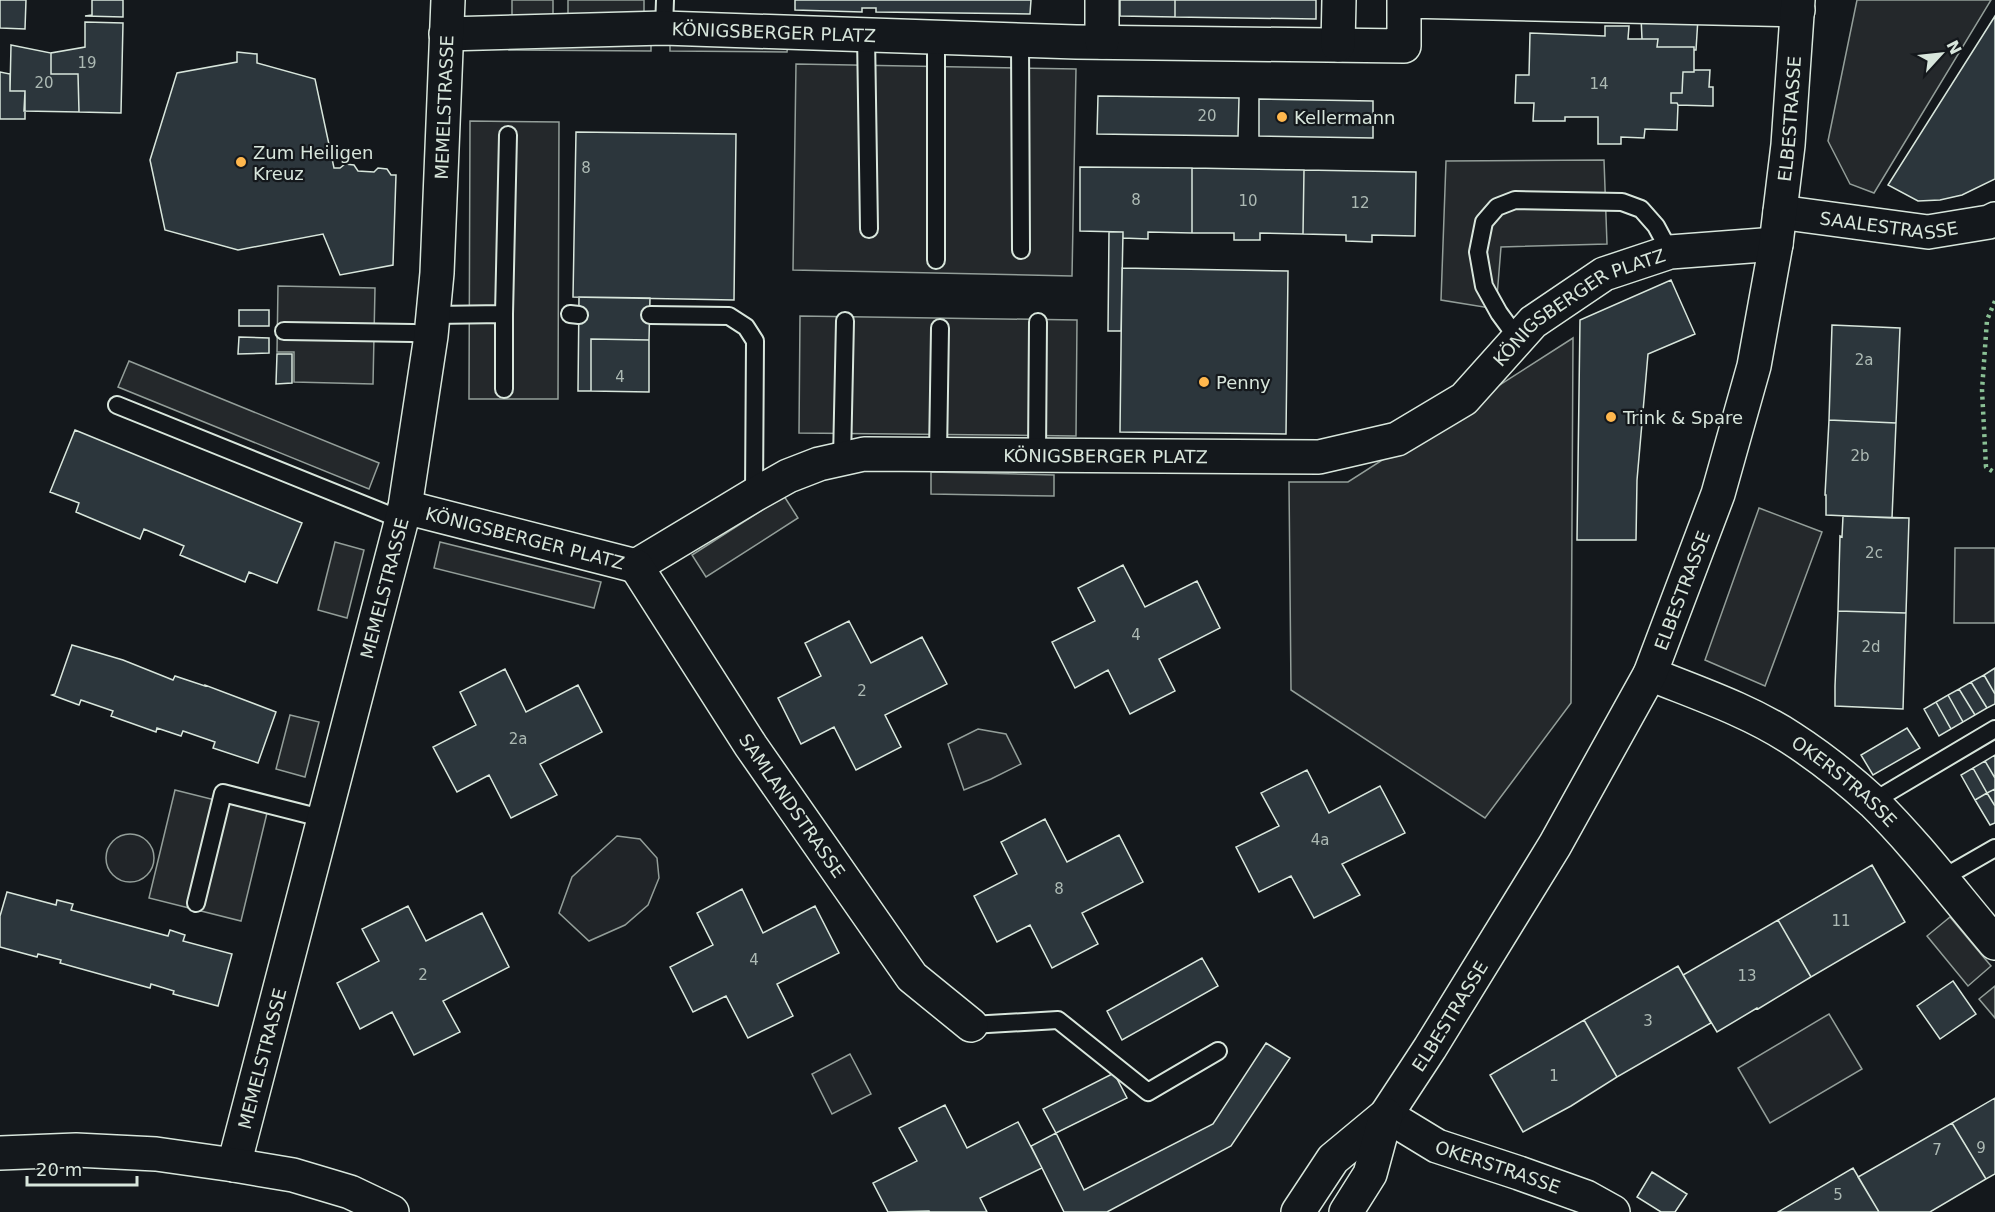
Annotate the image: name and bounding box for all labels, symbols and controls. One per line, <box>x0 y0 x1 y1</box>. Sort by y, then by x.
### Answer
street label: KÖNIGSBERGER PLATZ <box>671 18 876 46</box>
north arrow <box>1911 24 1971 84</box>
street label: MEMELSTRASSE <box>430 35 457 180</box>
text: N <box>1942 37 1965 58</box>
house number: 19 <box>77 54 97 72</box>
street label: ELBESTRASSE <box>1773 55 1805 183</box>
house number: 20 <box>34 74 54 92</box>
house number: 14 <box>1589 75 1609 93</box>
house number: 20 <box>1197 107 1217 125</box>
place label: Kellermann <box>1294 107 1396 128</box>
marker: Kellermann <box>1275 110 1289 124</box>
place label: Zum Heiligen Kreuz <box>253 142 374 184</box>
marker: Zum Heiligen Kreuz <box>234 155 248 169</box>
house number: 8 <box>581 159 591 177</box>
house number: 8 <box>1131 191 1141 209</box>
house number: 10 <box>1238 192 1258 210</box>
house number: 12 <box>1350 194 1370 212</box>
street label: SAALESTRASSE <box>1819 207 1960 243</box>
street label: KÖNIGSBERGER PLATZ <box>1488 244 1668 370</box>
house number: 2a <box>1855 351 1873 369</box>
house number: 4 <box>615 368 625 386</box>
place label: Penny <box>1216 372 1271 393</box>
marker: Penny <box>1197 375 1211 389</box>
place label: Trink & Spare <box>1622 407 1743 428</box>
marker: Trink & Spare <box>1604 410 1618 424</box>
street label: KÖNIGSBERGER PLATZ <box>1003 444 1208 467</box>
house number: 2b <box>1850 447 1870 465</box>
street label: KÖNIGSBERGER PLATZ <box>423 502 627 573</box>
street label: MEMELSTRASSE <box>356 516 412 661</box>
street label: ELBESTRASSE <box>1650 528 1714 653</box>
house number: 2c <box>1865 544 1883 562</box>
house number: 4 <box>1131 626 1141 644</box>
house number: 2d <box>1861 638 1881 656</box>
house number: 2 <box>857 682 867 700</box>
street label: SAMLANDSTRASSE <box>735 729 850 881</box>
house number: 2a <box>509 730 527 748</box>
street label: OKERSTRASSE <box>1788 731 1902 831</box>
house number: 4a <box>1311 831 1329 849</box>
house number: 8 <box>1054 880 1064 898</box>
house number: 11 <box>1831 912 1851 930</box>
house number: 4 <box>749 951 759 969</box>
street label: ELBESTRASSE <box>1407 957 1492 1075</box>
house number: 2 <box>418 966 428 984</box>
house number: 13 <box>1737 967 1757 985</box>
street label: MEMELSTRASSE <box>233 986 290 1131</box>
house number: 3 <box>1643 1012 1653 1030</box>
house number: 1 <box>1549 1067 1559 1085</box>
street label: OKERSTRASSE <box>1433 1136 1563 1197</box>
house number: 9 <box>1976 1139 1986 1157</box>
house number: 7 <box>1932 1141 1942 1159</box>
scale bar <box>27 1149 136 1187</box>
text: 20 m <box>36 1159 82 1180</box>
house number: 5 <box>1833 1186 1843 1204</box>

